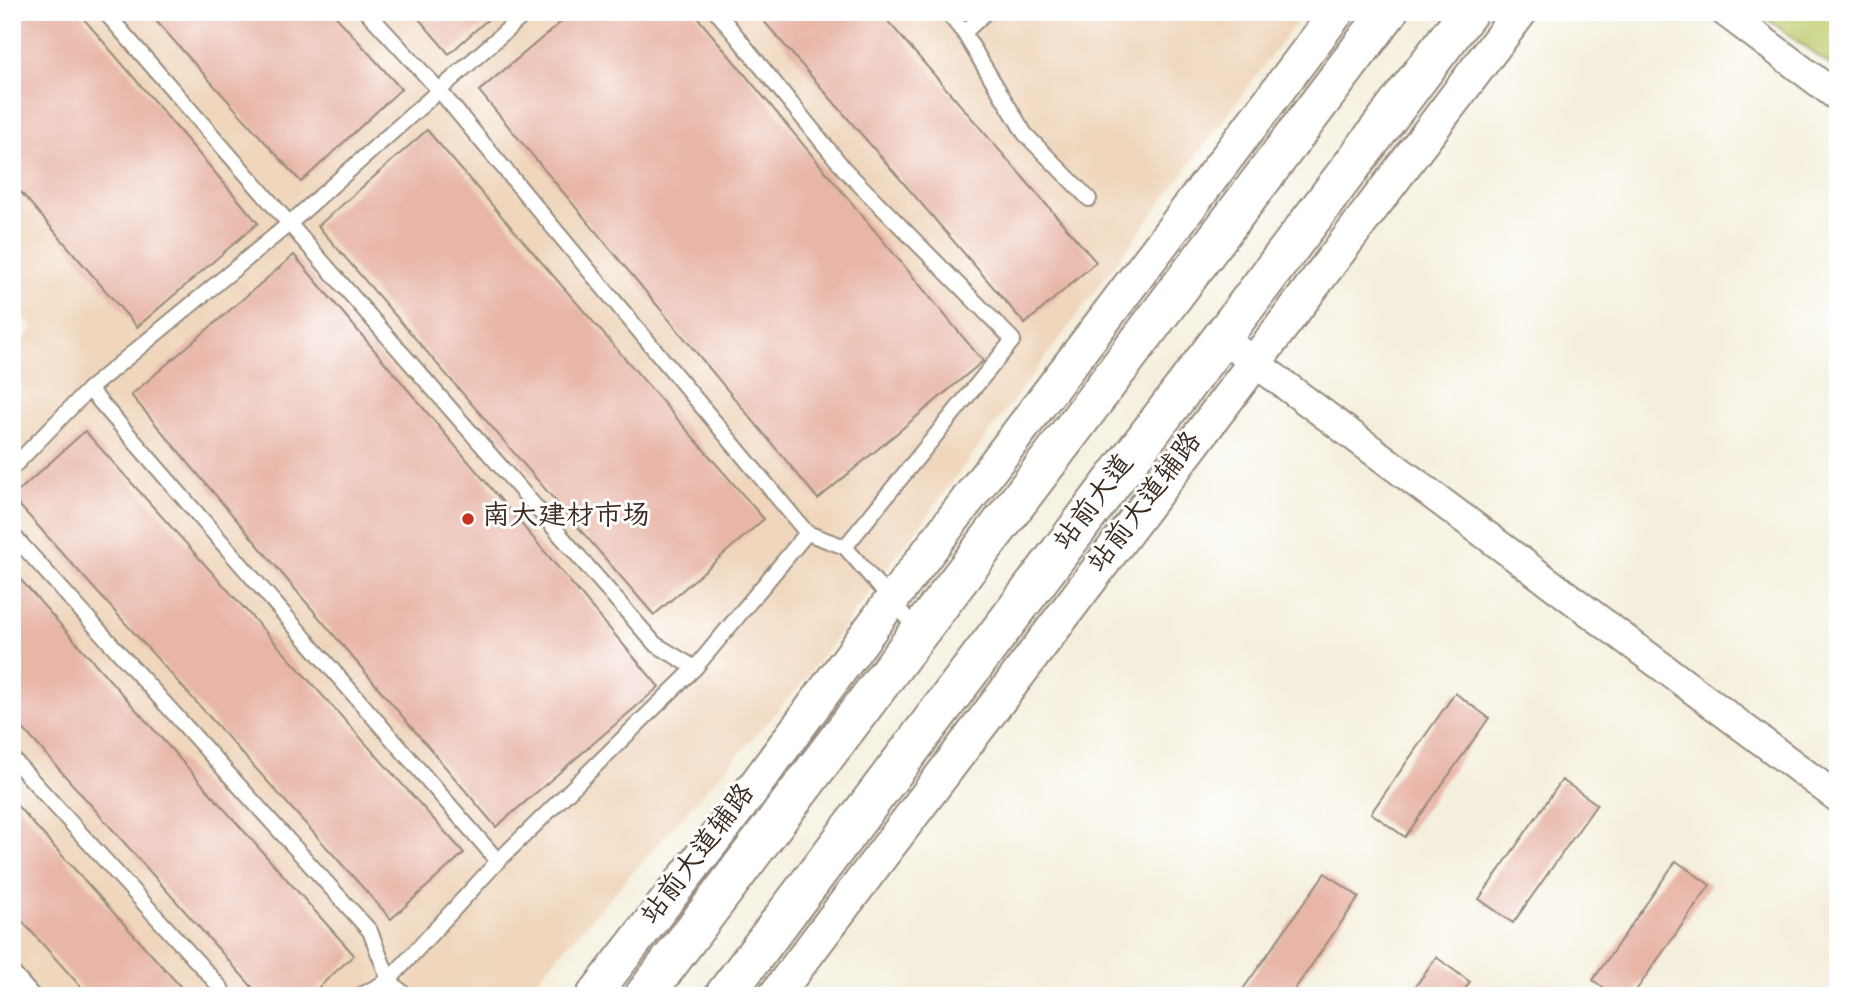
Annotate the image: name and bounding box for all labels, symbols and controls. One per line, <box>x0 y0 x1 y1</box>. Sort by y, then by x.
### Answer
street label: 站前大道辅路 <box>1080 425 1214 583</box>
street label: 站前大道 <box>1046 447 1146 561</box>
place label: 南大建材市场 <box>482 499 650 539</box>
marker: 南大建材市场 <box>460 511 476 527</box>
street label: 站前大道辅路 <box>633 777 767 935</box>

